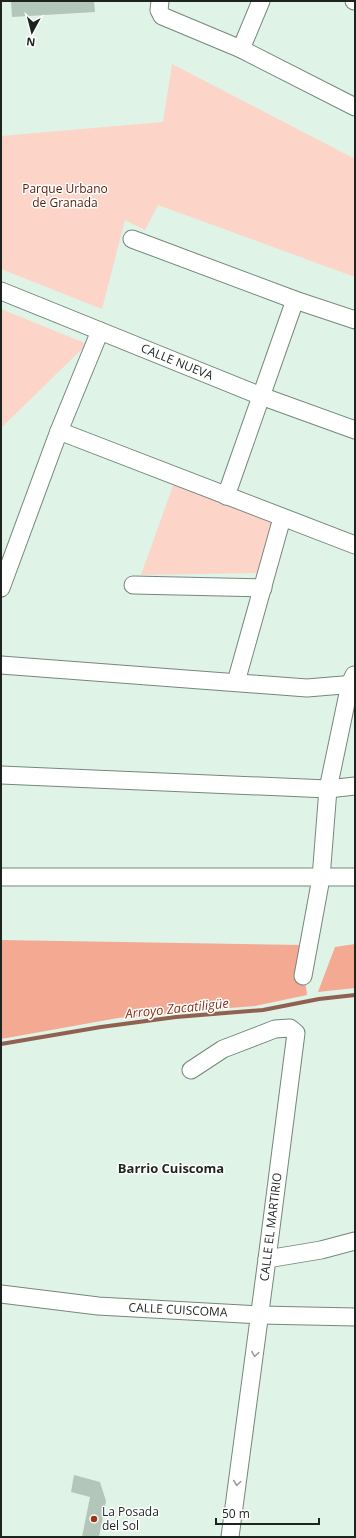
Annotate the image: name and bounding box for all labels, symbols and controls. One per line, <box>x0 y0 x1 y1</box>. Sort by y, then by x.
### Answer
north arrow <box>12 12 52 52</box>
text: N <box>25 34 36 50</box>
park label: Parque Urbano de Granada <box>22 180 108 211</box>
street label: CALLE NUEVA <box>138 339 216 384</box>
water label: Arroyo Zacatiligüe <box>123 994 230 1022</box>
district label: Barrio Cuiscoma <box>118 1159 224 1177</box>
street label: CALLE EL MARTIRIO <box>255 1172 286 1282</box>
street label: CALLE CUISCOMA <box>128 1298 228 1321</box>
one-way arrow <box>251 1351 260 1357</box>
one-way arrow <box>233 1480 242 1486</box>
scale bar <box>216 1500 319 1526</box>
place label: La Posada del Sol <box>102 1503 159 1534</box>
text: 50 m <box>222 1505 250 1522</box>
marker: La Posada del Sol <box>89 1514 99 1524</box>

